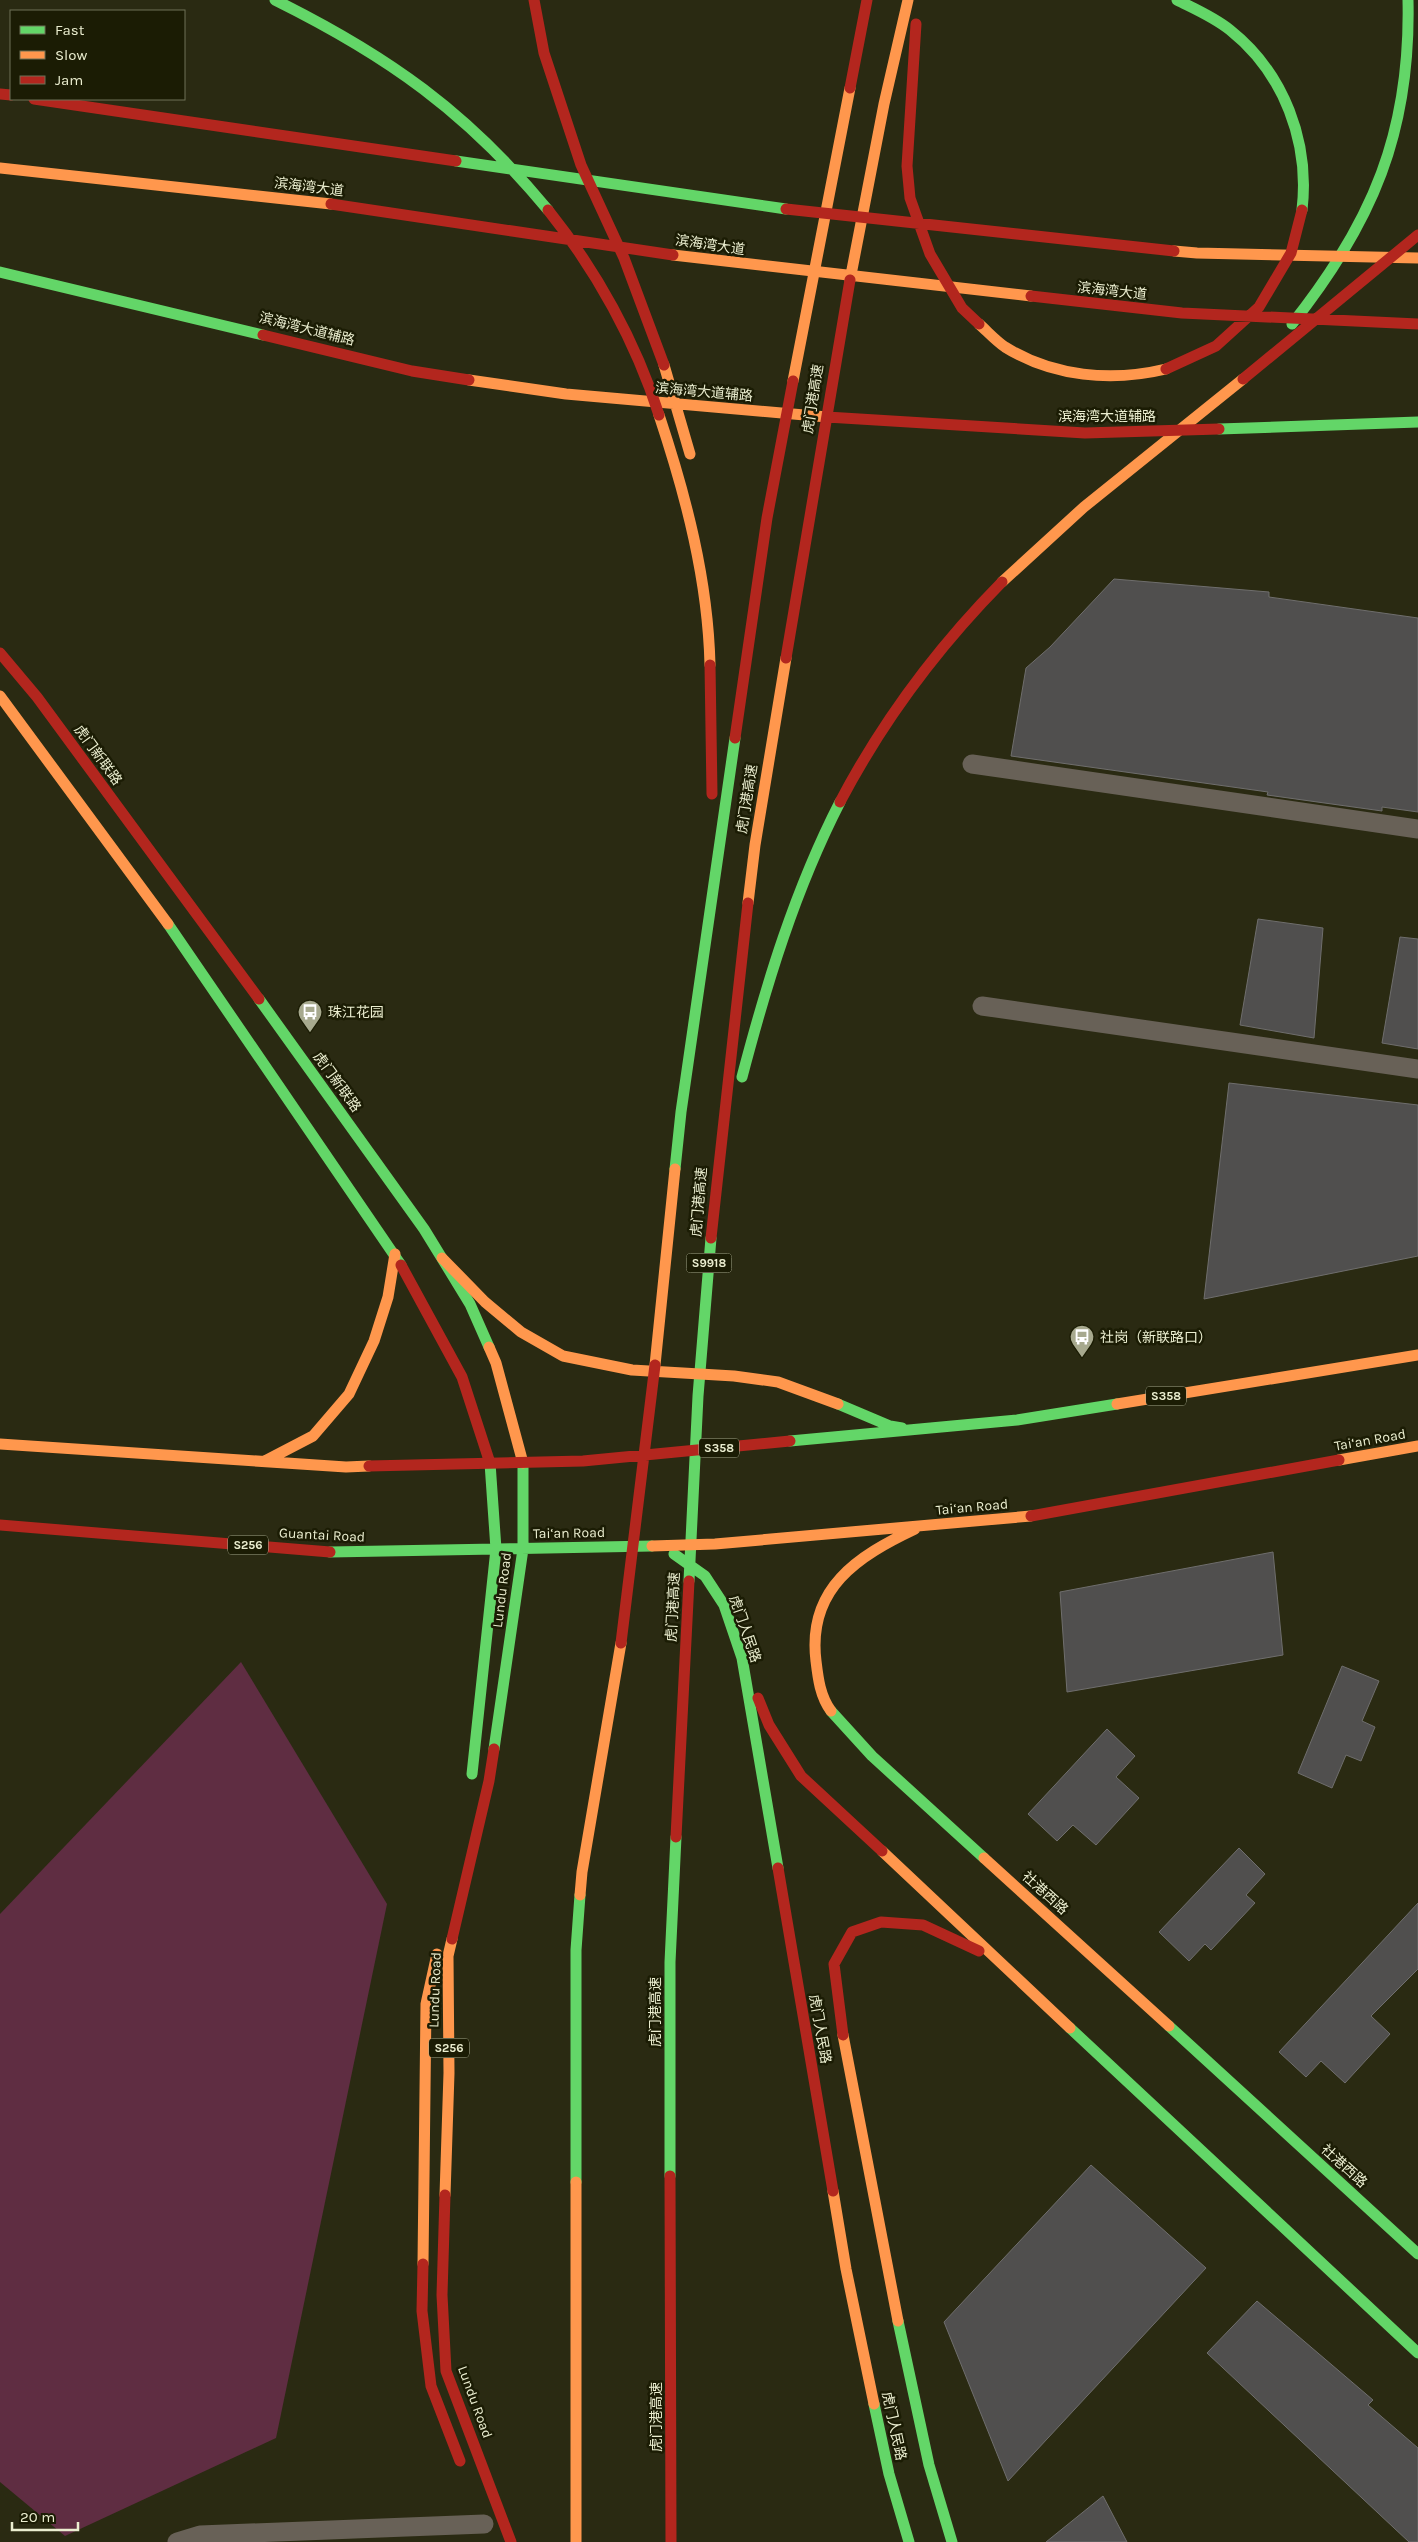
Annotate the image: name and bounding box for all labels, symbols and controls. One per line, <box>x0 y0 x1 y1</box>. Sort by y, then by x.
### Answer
legend <box>10 10 185 100</box>
text: Fast <box>55 21 85 39</box>
text: Slow <box>55 46 87 64</box>
text: Jam <box>55 71 83 89</box>
street label: 滨海湾大道 <box>273 174 345 200</box>
street label: 滨海湾大道 <box>674 232 746 258</box>
street label: 滨海湾大道 <box>1076 279 1148 303</box>
street label: 滨海湾大道辅路 <box>257 309 357 349</box>
street label: 虎门港高速 <box>799 363 827 435</box>
street label: 滨海湾大道辅路 <box>654 379 754 405</box>
street label: 滨海湾大道辅路 <box>1058 408 1156 425</box>
street label: 虎门新联路 <box>71 722 125 788</box>
street label: 虎门港高速 <box>733 763 761 835</box>
bus stop icon: 珠江花园 <box>297 999 323 1033</box>
place label: 珠江花园 <box>328 1004 384 1021</box>
street label: 虎门新联路 <box>310 1049 364 1115</box>
street label: 虎门港高速 <box>687 1166 711 1238</box>
road number: S9918 <box>686 1254 732 1272</box>
bus stop icon: 社岗（新联路口） <box>1069 1324 1095 1358</box>
place label: 社岗（新联路口） <box>1100 1329 1212 1346</box>
road number: S358 <box>1146 1386 1186 1405</box>
street label: Tai‘an Road <box>1333 1425 1407 1455</box>
road number: S358 <box>699 1439 739 1458</box>
street label: Tai‘an Road <box>935 1495 1009 1519</box>
street label: Guantai Road <box>278 1524 366 1546</box>
street label: Tai‘an Road <box>533 1524 605 1542</box>
road number: S256 <box>228 1536 268 1554</box>
street label: Lundu Road <box>489 1551 515 1629</box>
street label: 虎门港高速 <box>663 1572 683 1642</box>
street label: 虎门人民路 <box>726 1593 764 1665</box>
street label: 社港西路 <box>1019 1868 1071 1918</box>
street label: Lundu Road <box>425 1952 445 2028</box>
street label: 虎门港高速 <box>647 1977 664 2047</box>
street label: 虎门人民路 <box>806 1993 834 2065</box>
road number: S256 <box>429 2039 469 2058</box>
street label: 社港西路 <box>1318 2141 1370 2191</box>
street label: Lundu Road <box>454 2363 496 2441</box>
street label: 虎门港高速 <box>648 2382 665 2452</box>
street label: 虎门人民路 <box>878 2390 910 2462</box>
scale bar <box>12 2500 79 2532</box>
text: 20 m <box>20 2508 55 2526</box>

